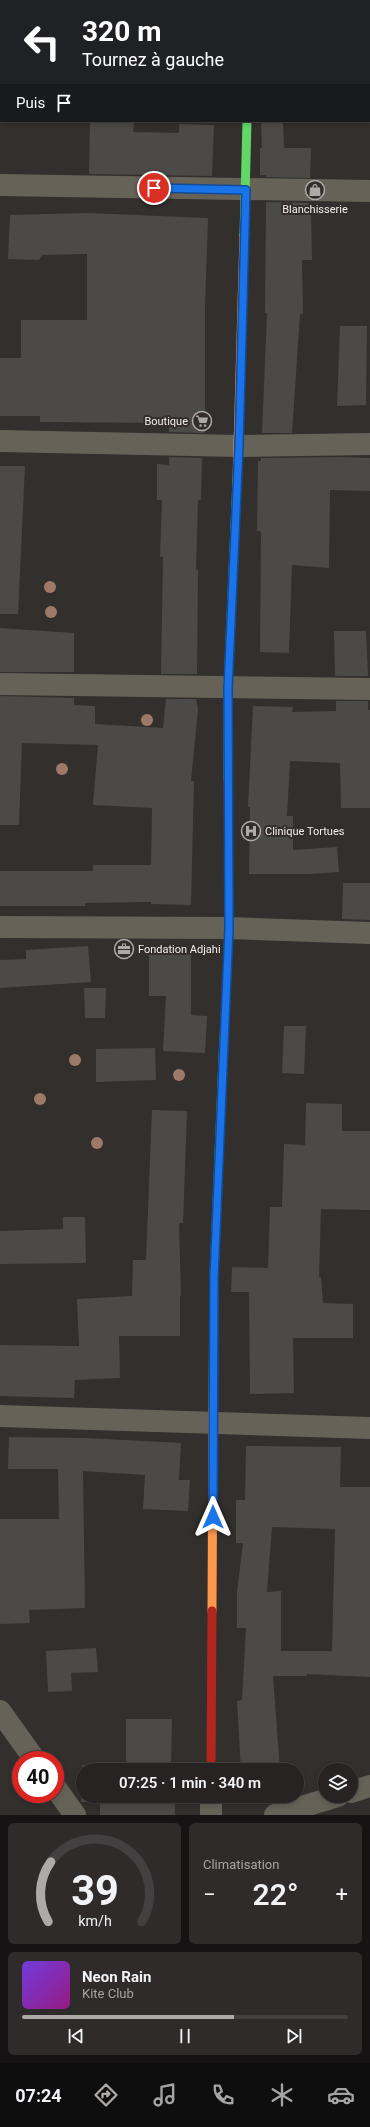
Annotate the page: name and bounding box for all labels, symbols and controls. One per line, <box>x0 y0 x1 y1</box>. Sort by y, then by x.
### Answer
text: 320 m <box>82 15 161 48</box>
icon: left <box>16 16 68 68</box>
text: Tournez à gauche <box>82 49 224 70</box>
icon: arrive <box>53 92 75 114</box>
text: Puis <box>16 94 45 112</box>
pin <box>137 171 171 205</box>
icon: arrive <box>143 177 165 199</box>
shop icon: Blanchisserie <box>304 179 326 201</box>
place label: Blanchisserie <box>282 203 348 216</box>
supermarket icon: Boutique <box>191 410 213 432</box>
place label: Boutique <box>144 415 188 428</box>
hospital icon: Clinique Tortues <box>240 820 262 842</box>
place label: Clinique Tortues <box>265 825 345 838</box>
office icon: Fondation Adjahi <box>113 938 135 960</box>
place label: Fondation Adjahi <box>138 943 221 956</box>
position arrow <box>192 1496 234 1538</box>
speed limit sign: 40 <box>12 1751 64 1803</box>
map controls <box>318 1763 358 1803</box>
button: layers <box>318 1763 358 1803</box>
text: 07:25 · 1 min · 340 m <box>119 1774 261 1792</box>
text: Climatisation <box>203 1857 279 1872</box>
text: 39 <box>71 1865 118 1914</box>
text: 22° <box>253 1877 298 1912</box>
text: − <box>203 1882 216 1907</box>
text: + <box>336 1882 348 1907</box>
text: km/h <box>78 1912 111 1928</box>
text: Neon Rain <box>82 1968 151 1986</box>
text: Kite Club <box>82 1986 134 2001</box>
icon: previous <box>65 2025 87 2047</box>
icon: pause <box>174 2025 196 2047</box>
icon: next <box>283 2025 305 2047</box>
icon: directions <box>92 2081 120 2109</box>
icon: music <box>151 2081 179 2109</box>
icon: phone <box>209 2081 237 2109</box>
icon: climate <box>268 2081 296 2109</box>
icon: car <box>327 2081 355 2109</box>
text: 07:24 <box>15 2085 62 2106</box>

